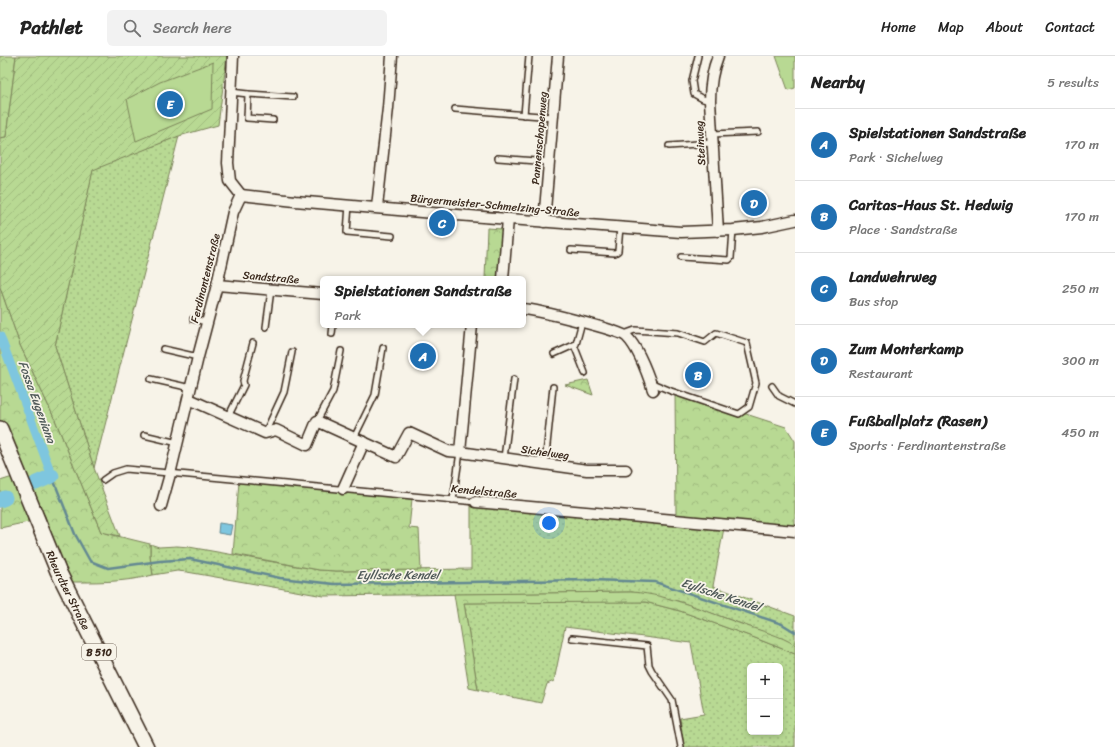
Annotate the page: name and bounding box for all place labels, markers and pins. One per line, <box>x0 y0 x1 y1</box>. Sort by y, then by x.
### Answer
pin: E <box>157 89 183 119</box>
pin: D <box>741 188 767 218</box>
pin: C <box>429 208 455 238</box>
pin: A <box>410 341 436 371</box>
pin: B <box>685 360 711 390</box>

